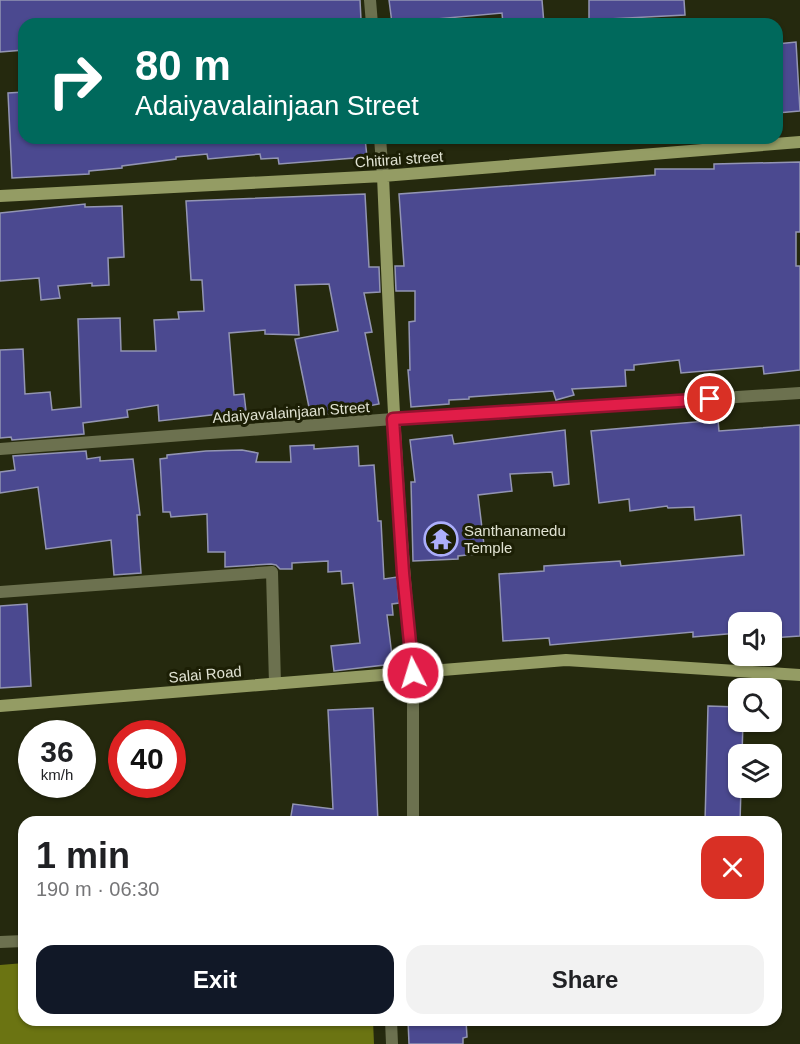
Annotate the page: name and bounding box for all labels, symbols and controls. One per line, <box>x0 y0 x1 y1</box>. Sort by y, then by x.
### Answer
icon: right <box>36 42 114 120</box>
text: 80 m <box>135 42 231 89</box>
text: Adaiyavalainjaan Street <box>135 91 419 121</box>
street label: Chitirai street <box>354 147 444 171</box>
pin <box>684 373 735 424</box>
icon: arrive <box>693 382 726 415</box>
street label: Adaiyavalainjaan Street <box>212 398 371 426</box>
temple icon: Santhanamedu Temple <box>423 521 459 557</box>
place label: Santhanamedu Temple <box>464 522 566 556</box>
map controls <box>728 612 782 798</box>
button: sound <box>728 612 782 666</box>
position arrow <box>381 641 445 705</box>
street label: Salai Road <box>168 662 242 686</box>
button: search <box>728 678 782 732</box>
speed limit sign: 40 <box>108 720 186 798</box>
text: 36 <box>40 735 74 768</box>
button: layers <box>728 744 782 798</box>
text: km/h <box>41 766 73 783</box>
text: 1 min <box>36 835 130 876</box>
button: close <box>701 836 764 899</box>
text: 190 m · 06:30 <box>36 878 159 900</box>
button: Exit <box>36 945 394 1014</box>
button: Share <box>406 945 764 1014</box>

